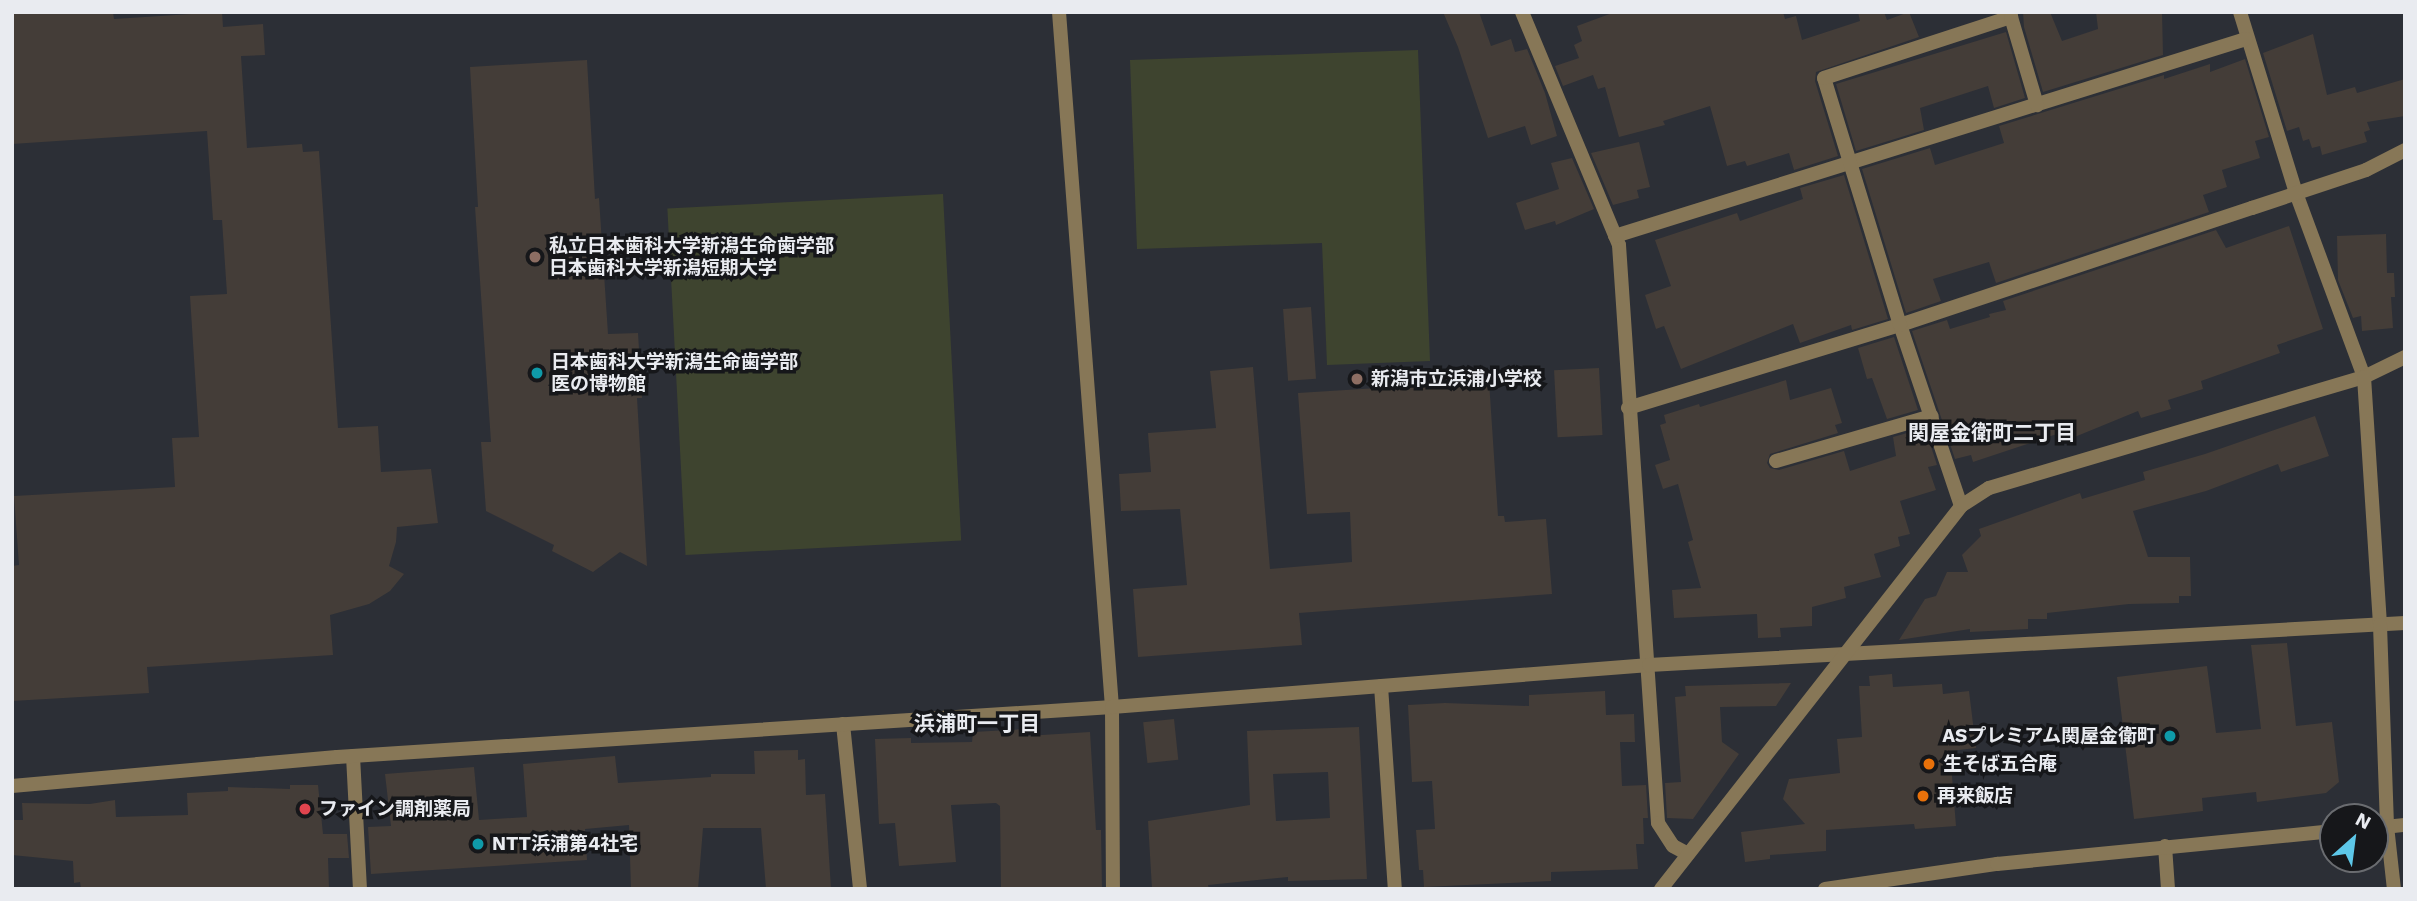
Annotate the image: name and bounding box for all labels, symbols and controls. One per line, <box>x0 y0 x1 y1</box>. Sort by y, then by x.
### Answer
place label: 私立日本歯科大学新潟生命歯学部 日本歯科大学新潟短期大学 <box>549 235 834 279</box>
marker: 私立日本歯科大学新潟生命歯学部 日本歯科大学新潟短期大学 <box>527 249 543 265</box>
place label: 日本歯科大学新潟生命歯学部 医の博物館 <box>551 351 798 395</box>
marker: 日本歯科大学新潟生命歯学部 医の博物館 <box>529 365 545 381</box>
place label: 新潟市立浜浦小学校 <box>1371 368 1542 390</box>
marker: 新潟市立浜浦小学校 <box>1349 371 1365 387</box>
district label: 関屋金衛町二丁目 <box>1908 420 2076 446</box>
district label: 浜浦町一丁目 <box>914 711 1040 737</box>
place label: ASプレミアム関屋金衛町 <box>1941 725 2156 747</box>
marker: ASプレミアム関屋金衛町 <box>2162 728 2178 744</box>
place label: 生そば五合庵 <box>1943 753 2057 775</box>
marker: 生そば五合庵 <box>1921 756 1937 772</box>
place label: 再来飯店 <box>1937 785 2013 807</box>
marker: 再来飯店 <box>1915 788 1931 804</box>
place label: ファイン調剤薬局 <box>319 798 471 820</box>
marker: ファイン調剤薬局 <box>297 801 313 817</box>
north arrow <box>2319 803 2389 873</box>
text: N <box>2352 807 2375 834</box>
place label: NTT浜浦第4社宅 <box>492 833 638 855</box>
marker: NTT浜浦第4社宅 <box>470 836 486 852</box>

